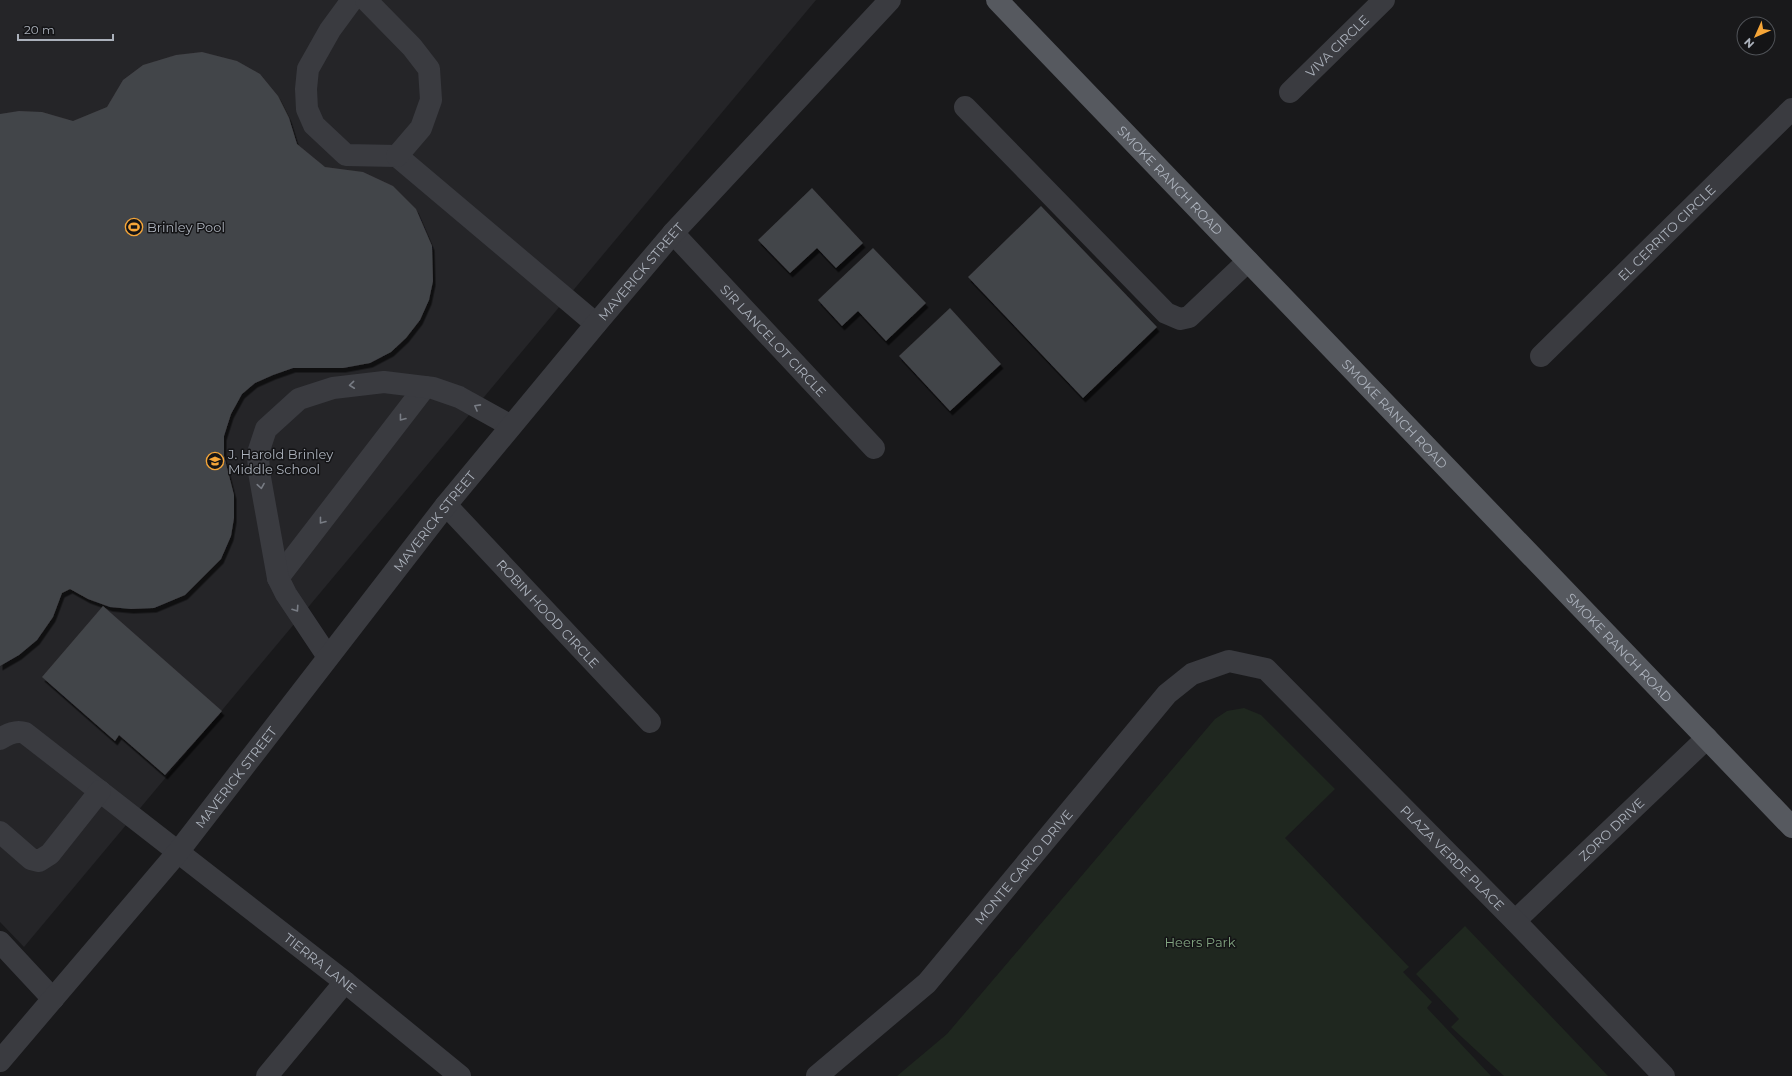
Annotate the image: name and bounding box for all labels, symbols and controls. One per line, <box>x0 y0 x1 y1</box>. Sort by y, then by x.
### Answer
street label: VIVA CIRCLE <box>1302 11 1372 80</box>
scale bar <box>18 16 113 42</box>
north arrow <box>1736 16 1776 56</box>
text: 20 m <box>24 22 55 37</box>
text: N <box>1741 35 1757 51</box>
street label: SMOKE RANCH ROAD <box>1114 122 1227 238</box>
street label: EL CERRITO CIRCLE <box>1614 181 1718 284</box>
sports icon: Brinley Pool <box>124 217 144 237</box>
place label: Brinley Pool <box>147 219 225 235</box>
street label: MAVERICK STREET <box>594 219 687 324</box>
street label: SIR LANCELOT CIRCLE <box>717 281 830 400</box>
street label: SMOKE RANCH ROAD <box>1339 356 1451 472</box>
one-way arrow <box>349 381 355 390</box>
one-way arrow <box>474 405 481 412</box>
one-way arrow <box>399 414 406 421</box>
place label: J. Harold Brinley Middle School <box>227 446 334 477</box>
school or university icon: J. Harold Brinley Middle School <box>205 451 225 471</box>
street label: MAVERICK STREET <box>390 467 479 575</box>
one-way arrow <box>256 483 265 489</box>
one-way arrow <box>320 516 327 523</box>
street label: ROBIN HOOD CIRCLE <box>493 556 603 671</box>
street label: SMOKE RANCH ROAD <box>1563 589 1676 706</box>
one-way arrow <box>291 605 298 612</box>
street label: MAVERICK STREET <box>192 723 280 831</box>
street label: ZORO DRIVE <box>1575 794 1647 864</box>
street label: PLAZA VERDE PLACE <box>1397 802 1508 914</box>
street label: MONTE CARLO DRIVE <box>971 806 1076 928</box>
street label: TIERRA LANE <box>281 930 360 996</box>
park label: Heers Park <box>1165 934 1236 950</box>

